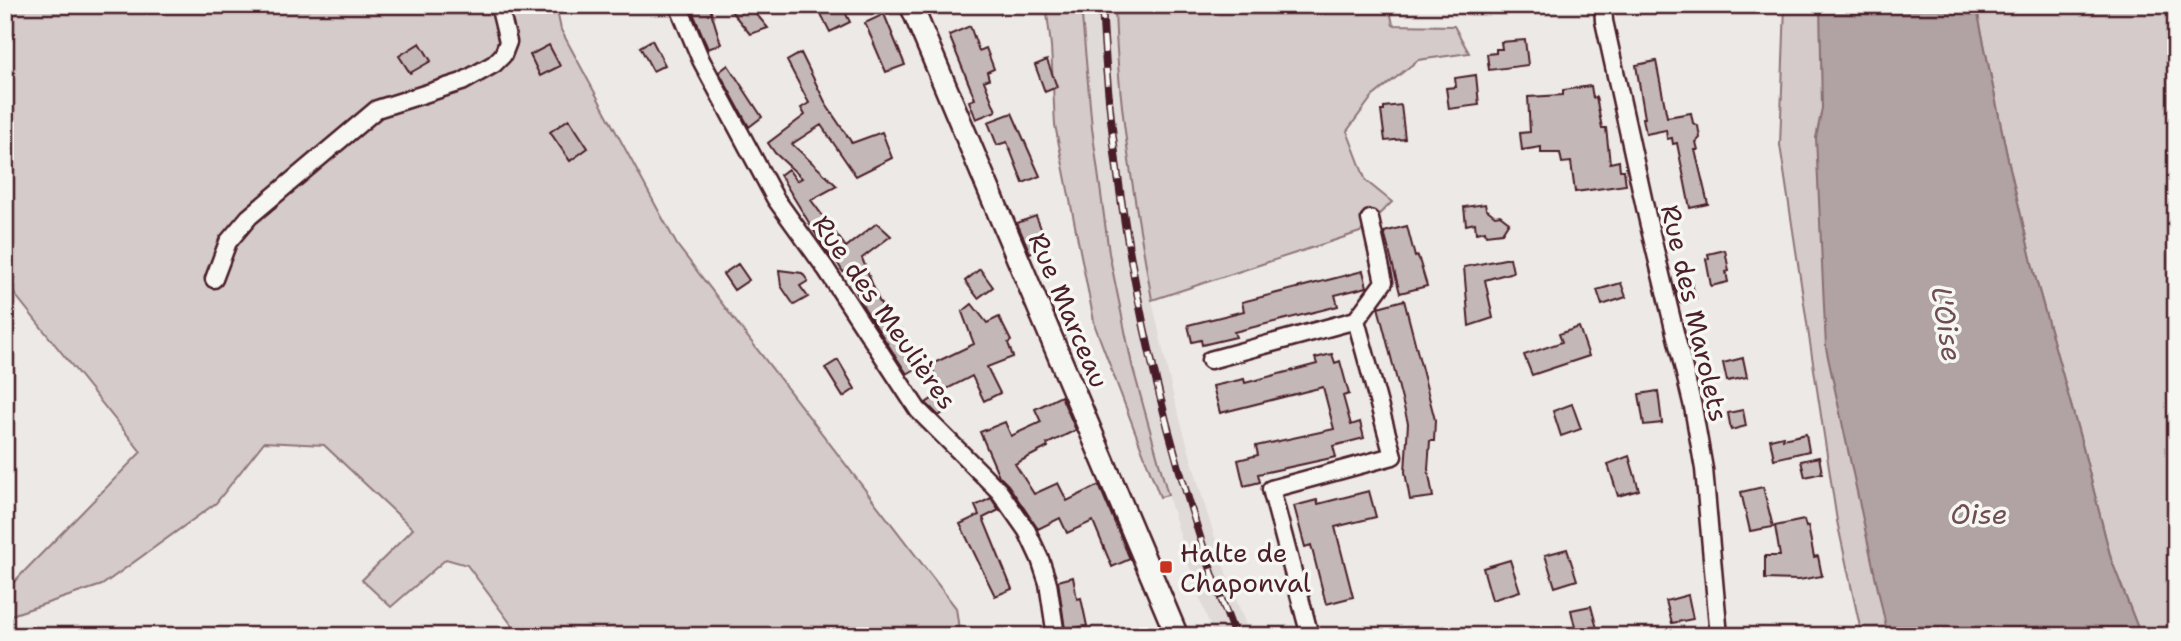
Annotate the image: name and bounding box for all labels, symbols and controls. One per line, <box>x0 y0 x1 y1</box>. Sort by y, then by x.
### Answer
street label: Rue des Marolets <box>1653 201 1737 425</box>
street label: Rue des Meulières <box>805 208 965 416</box>
street label: Rue Marceau <box>1021 227 1117 393</box>
water label: L'Oise <box>1922 284 1972 364</box>
water label: Oise <box>1950 495 2008 533</box>
place label: Halte de Chaponval <box>1180 535 1311 600</box>
marker: Halte de Chaponval <box>1158 559 1174 575</box>

